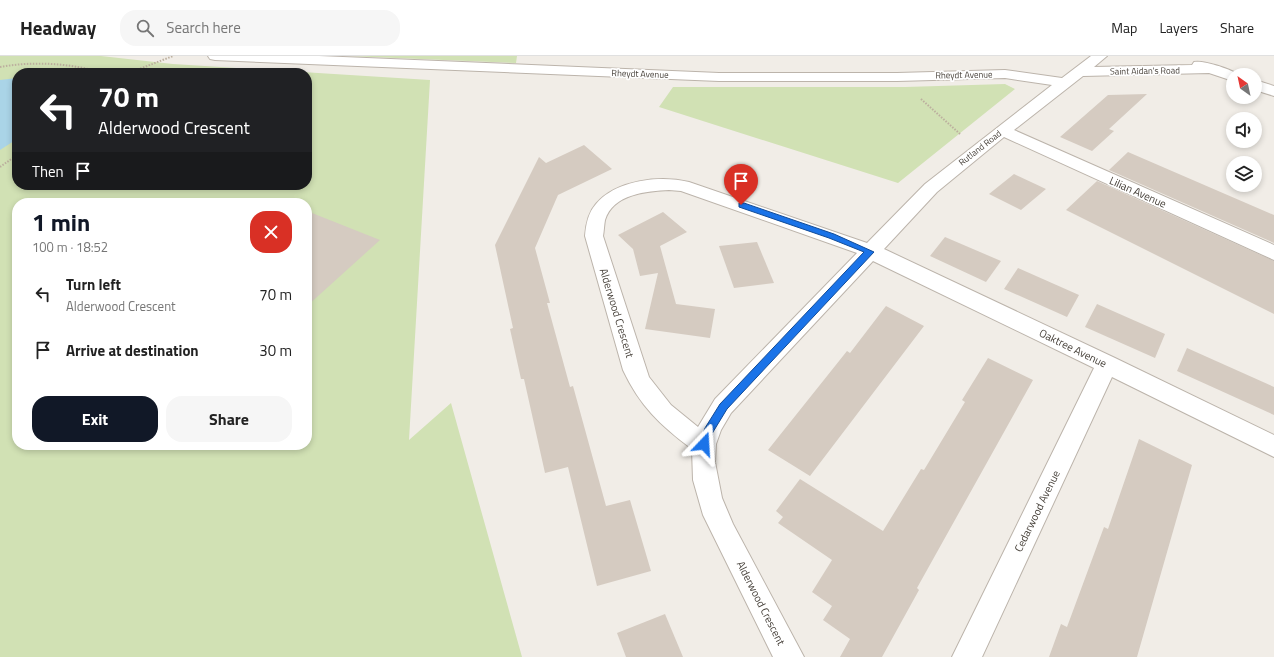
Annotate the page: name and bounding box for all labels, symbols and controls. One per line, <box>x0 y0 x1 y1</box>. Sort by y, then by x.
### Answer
search box <box>120 10 400 46</box>
text: Headway <box>20 13 96 42</box>
text: Search here <box>166 16 241 39</box>
icon: search <box>134 17 156 39</box>
text: Map <box>1111 17 1137 38</box>
text: Layers <box>1159 17 1198 38</box>
text: Share <box>1220 17 1254 38</box>
street label: Saint Aidan's Road <box>1110 63 1180 78</box>
street label: Rheydt Avenue <box>611 66 669 81</box>
street label: Rheydt Avenue <box>935 67 993 81</box>
north arrow <box>1226 68 1262 104</box>
map controls <box>1226 68 1262 192</box>
text: 70 m <box>98 75 159 118</box>
icon: left <box>32 84 84 136</box>
button: sound <box>1226 112 1262 148</box>
text: Alderwood Crescent <box>98 114 250 141</box>
street label: Rutland Road <box>956 127 1004 168</box>
button: layers <box>1226 156 1262 192</box>
text: Then <box>32 160 64 183</box>
icon: arrive <box>72 160 94 182</box>
pin <box>724 164 758 205</box>
icon: arrive <box>730 170 752 192</box>
street label: Lilian Avenue <box>1107 172 1169 212</box>
text: 1 min <box>32 204 90 240</box>
button: close <box>250 211 292 253</box>
text: 100 m · 18:52 <box>32 237 108 257</box>
street label: Alderwood Crescent <box>596 266 638 360</box>
text: Turn left <box>66 273 121 296</box>
icon: left <box>32 283 54 305</box>
text: 70 m <box>259 283 292 306</box>
text: Alderwood Crescent <box>66 296 176 316</box>
street label: Oaktree Avenue <box>1036 325 1110 372</box>
icon: arrive <box>32 339 54 361</box>
text: Arrive at destination <box>66 339 199 362</box>
text: 30 m <box>259 339 292 362</box>
button: Exit <box>32 396 158 442</box>
button: Share <box>166 396 292 442</box>
position arrow <box>683 423 725 465</box>
street label: Cedarwood Avenue <box>1010 467 1064 555</box>
street label: Alderwood Crescent <box>733 558 789 648</box>

